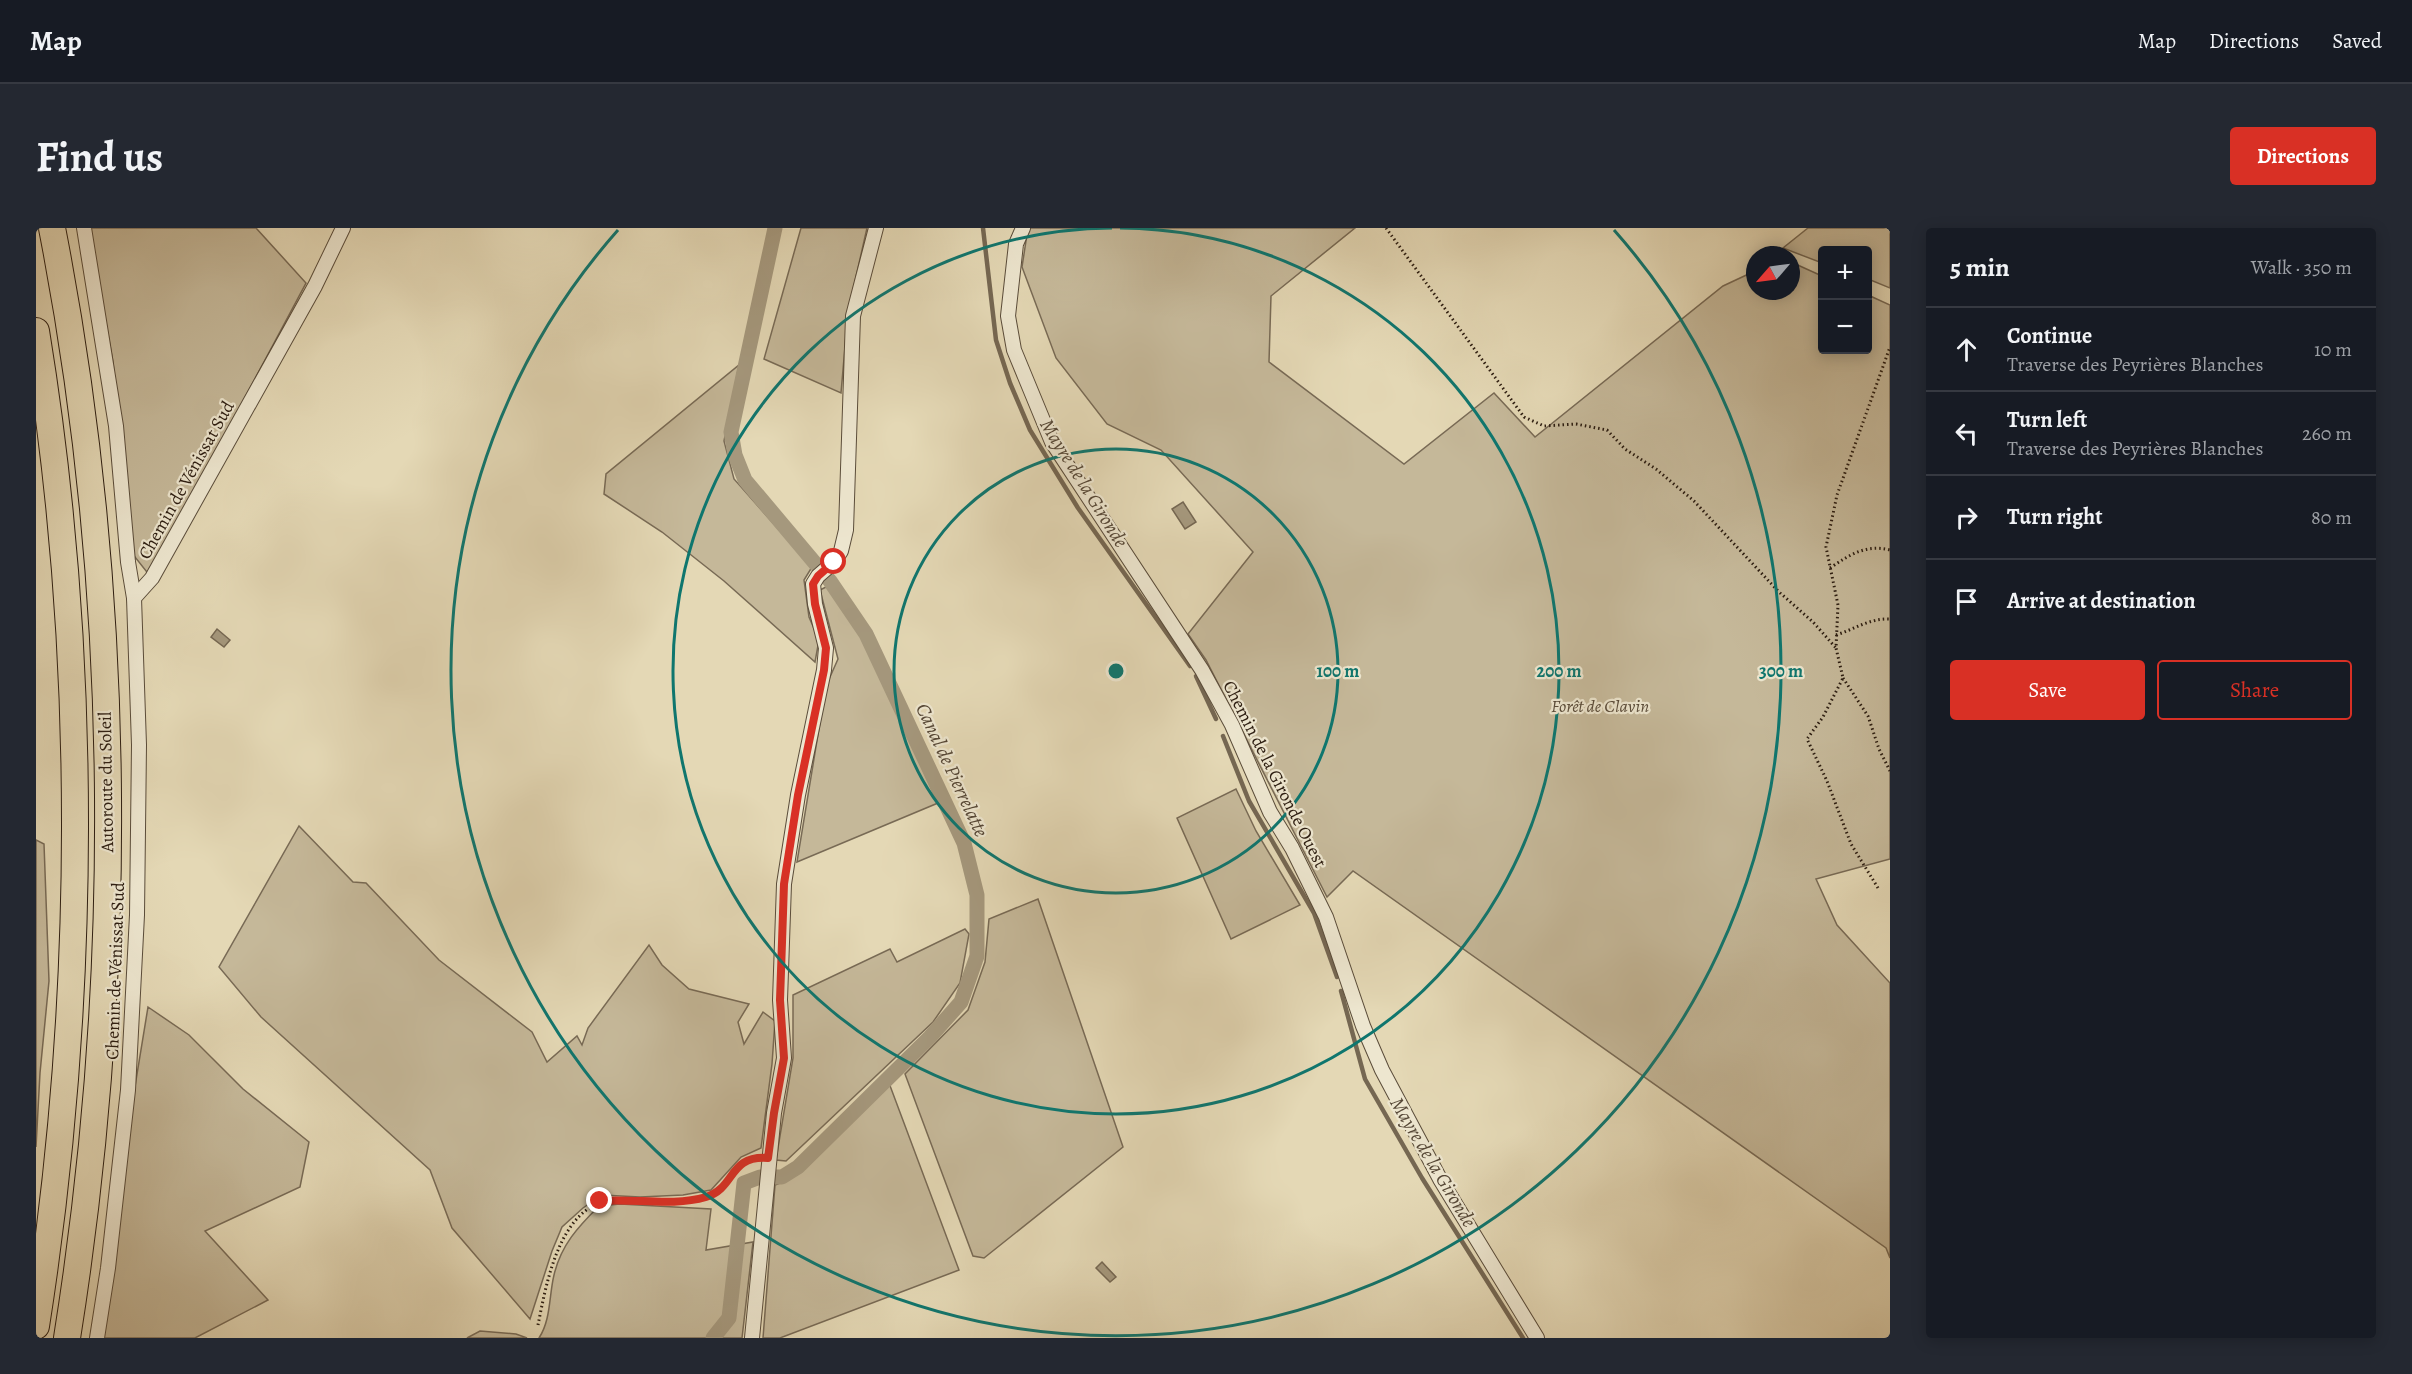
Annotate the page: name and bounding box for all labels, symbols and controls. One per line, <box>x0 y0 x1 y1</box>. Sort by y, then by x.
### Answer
text: Map <box>30 22 82 60</box>
text: Map <box>2138 27 2176 55</box>
text: Directions <box>2209 27 2299 55</box>
text: Saved <box>2332 27 2382 55</box>
button: Directions <box>2230 127 2376 185</box>
text: Find us <box>36 128 163 185</box>
north arrow <box>1746 246 1800 300</box>
map controls <box>1818 246 1872 354</box>
button: + <box>1818 246 1872 300</box>
text: 5 min <box>1950 250 2010 285</box>
text: Walk · 350 m <box>2251 254 2352 281</box>
button: − <box>1818 300 1872 354</box>
text: Continue <box>2007 321 2092 351</box>
icon: ahead <box>1950 333 1983 366</box>
text: 10 m <box>2314 336 2352 363</box>
text: Traverse des Peyrières Blanches <box>2007 351 2264 378</box>
street label: Chemin de Vénissat Sud <box>132 396 240 564</box>
text: Turn left <box>2007 405 2087 435</box>
water label: Mayre de la Gironde <box>1033 413 1135 553</box>
icon: left <box>1950 417 1983 450</box>
text: 260 m <box>2302 420 2352 447</box>
text: Traverse des Peyrières Blanches <box>2007 435 2264 462</box>
icon: right <box>1950 501 1983 534</box>
text: Turn right <box>2007 502 2103 532</box>
text: 80 m <box>2311 504 2352 531</box>
route start <box>820 548 846 574</box>
icon: arrive <box>1950 585 1983 618</box>
text: Arrive at destination <box>2007 586 2196 616</box>
text: 100 m <box>1317 659 1359 683</box>
text: 200 m <box>1536 659 1582 683</box>
text: 300 m <box>1759 659 1803 683</box>
button: Save <box>1950 660 2145 720</box>
button: Share <box>2157 660 2352 720</box>
centre of rings <box>1106 661 1126 681</box>
street label: Chemin de la Gironde Ouest <box>1217 676 1333 872</box>
park label: Forêt de Clavin <box>1551 694 1649 718</box>
water label: Canal de Pierrelatte <box>909 699 995 841</box>
street label: Autoroute du Soleil <box>93 711 119 854</box>
street label: Chemin de Vénissat Sud <box>100 881 130 1060</box>
water label: Mayre de la Gironde <box>1383 1092 1483 1232</box>
route end <box>586 1187 612 1213</box>

